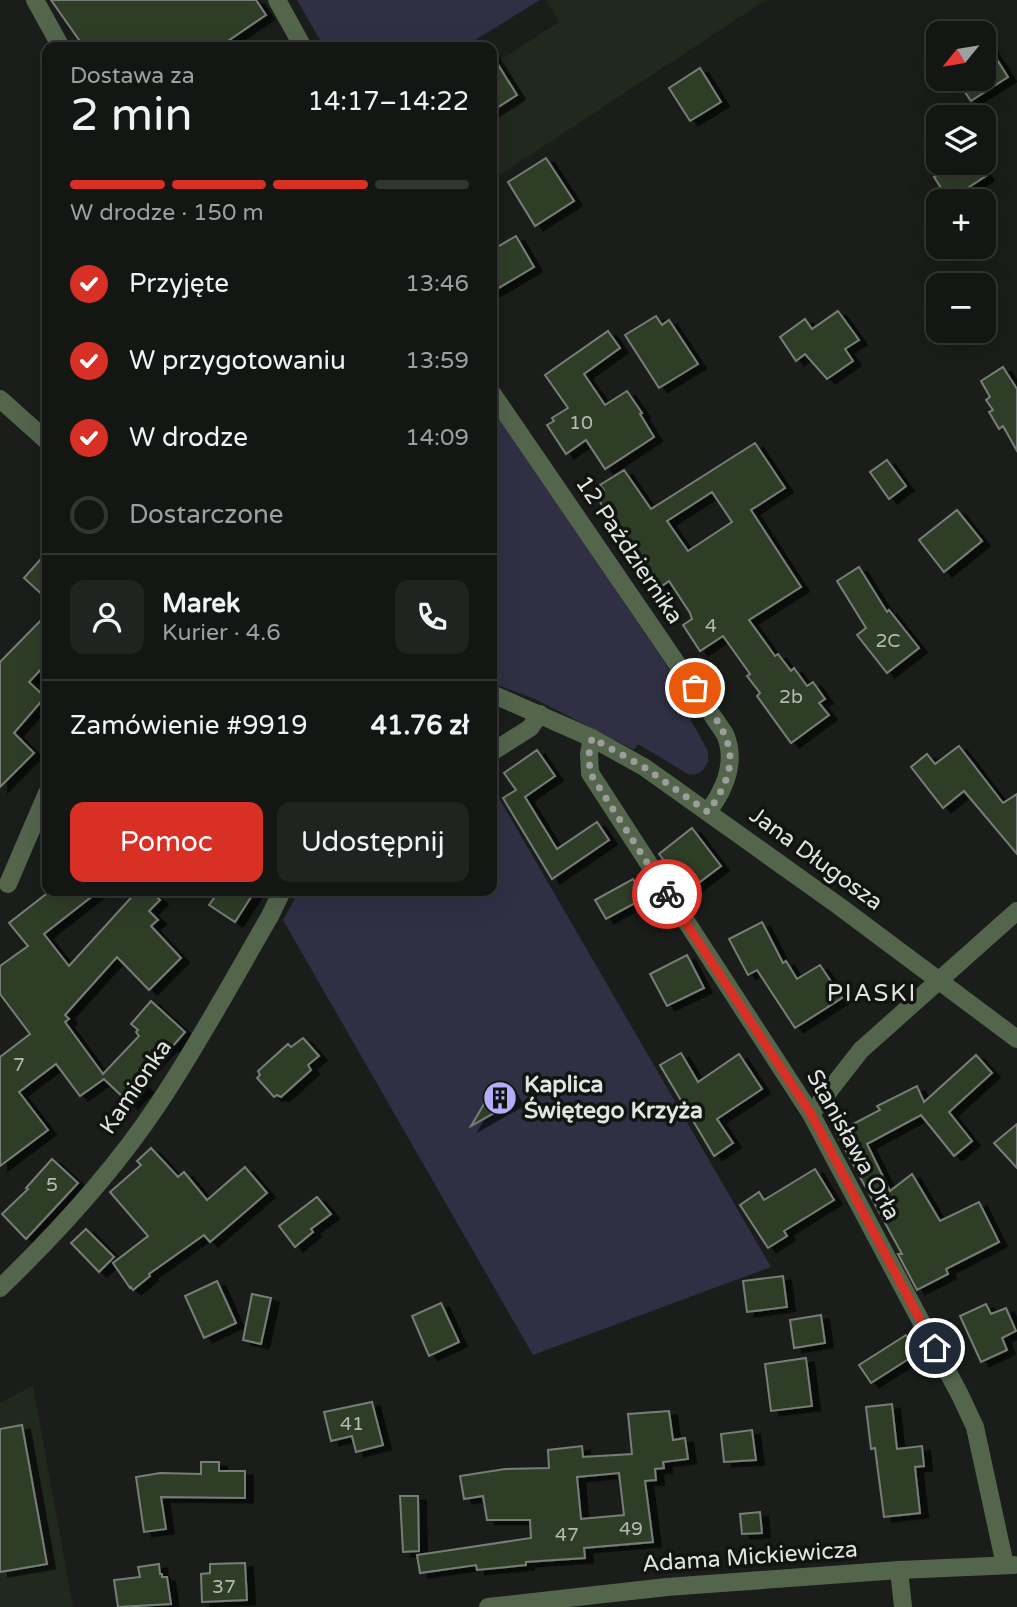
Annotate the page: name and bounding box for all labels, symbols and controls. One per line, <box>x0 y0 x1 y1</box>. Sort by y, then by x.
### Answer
north arrow <box>926 21 996 91</box>
map controls <box>926 21 996 343</box>
text: Dostawa za <box>70 62 195 90</box>
text: 14:17–14:22 <box>308 86 469 117</box>
text: 2 min <box>70 88 193 143</box>
button: layers <box>926 105 996 175</box>
button: + <box>926 189 996 259</box>
text: W drodze · 150 m <box>70 199 264 227</box>
icon: check <box>70 265 108 303</box>
text: Przyjęte <box>129 268 229 299</box>
text: 13:46 <box>405 270 469 298</box>
button: − <box>926 273 996 343</box>
icon: check <box>70 342 108 380</box>
text: W przygotowaniu <box>129 345 346 376</box>
text: 13:59 <box>405 347 469 375</box>
house number: 10 <box>569 412 593 434</box>
icon: check <box>70 419 108 457</box>
text: W drodze <box>129 422 248 453</box>
text: 14:09 <box>405 424 469 452</box>
street label: 12 Października <box>569 471 689 629</box>
text: Dostarczone <box>129 499 284 530</box>
button: person <box>70 580 144 654</box>
button: phone <box>395 580 469 654</box>
text: Marek <box>162 588 240 619</box>
house number: 4 <box>705 615 717 637</box>
text: Kurier · 4.6 <box>162 619 281 647</box>
house number: 2C <box>875 630 901 652</box>
pin <box>665 658 725 718</box>
icon: bag <box>676 669 714 707</box>
house number: 2b <box>779 686 803 708</box>
text: Zamówienie #9919 <box>70 710 307 741</box>
text: 41.76 zł <box>371 710 469 741</box>
street label: Jana Długosza <box>744 801 888 917</box>
button: Pomoc <box>70 802 263 882</box>
button: Udostępnij <box>277 802 469 882</box>
courier <box>632 859 702 929</box>
icon: bike <box>648 875 686 913</box>
district label: PIASKI <box>827 979 917 1008</box>
street label: Kamionka <box>94 1034 178 1140</box>
house number: 7 <box>13 1054 25 1076</box>
street label: Stanisława Orła <box>800 1065 906 1225</box>
place label: Kaplica Świętego Krzyża <box>524 1071 703 1125</box>
building icon: Kaplica Świętego Krzyża <box>481 1079 519 1117</box>
house number: 5 <box>46 1174 58 1196</box>
pin <box>905 1318 965 1378</box>
icon: home <box>916 1329 954 1367</box>
house number: 41 <box>340 1413 364 1435</box>
house number: 49 <box>619 1518 643 1540</box>
house number: 47 <box>555 1524 579 1546</box>
street label: Adama Mickiewicza <box>641 1535 859 1579</box>
house number: 37 <box>212 1576 236 1598</box>

